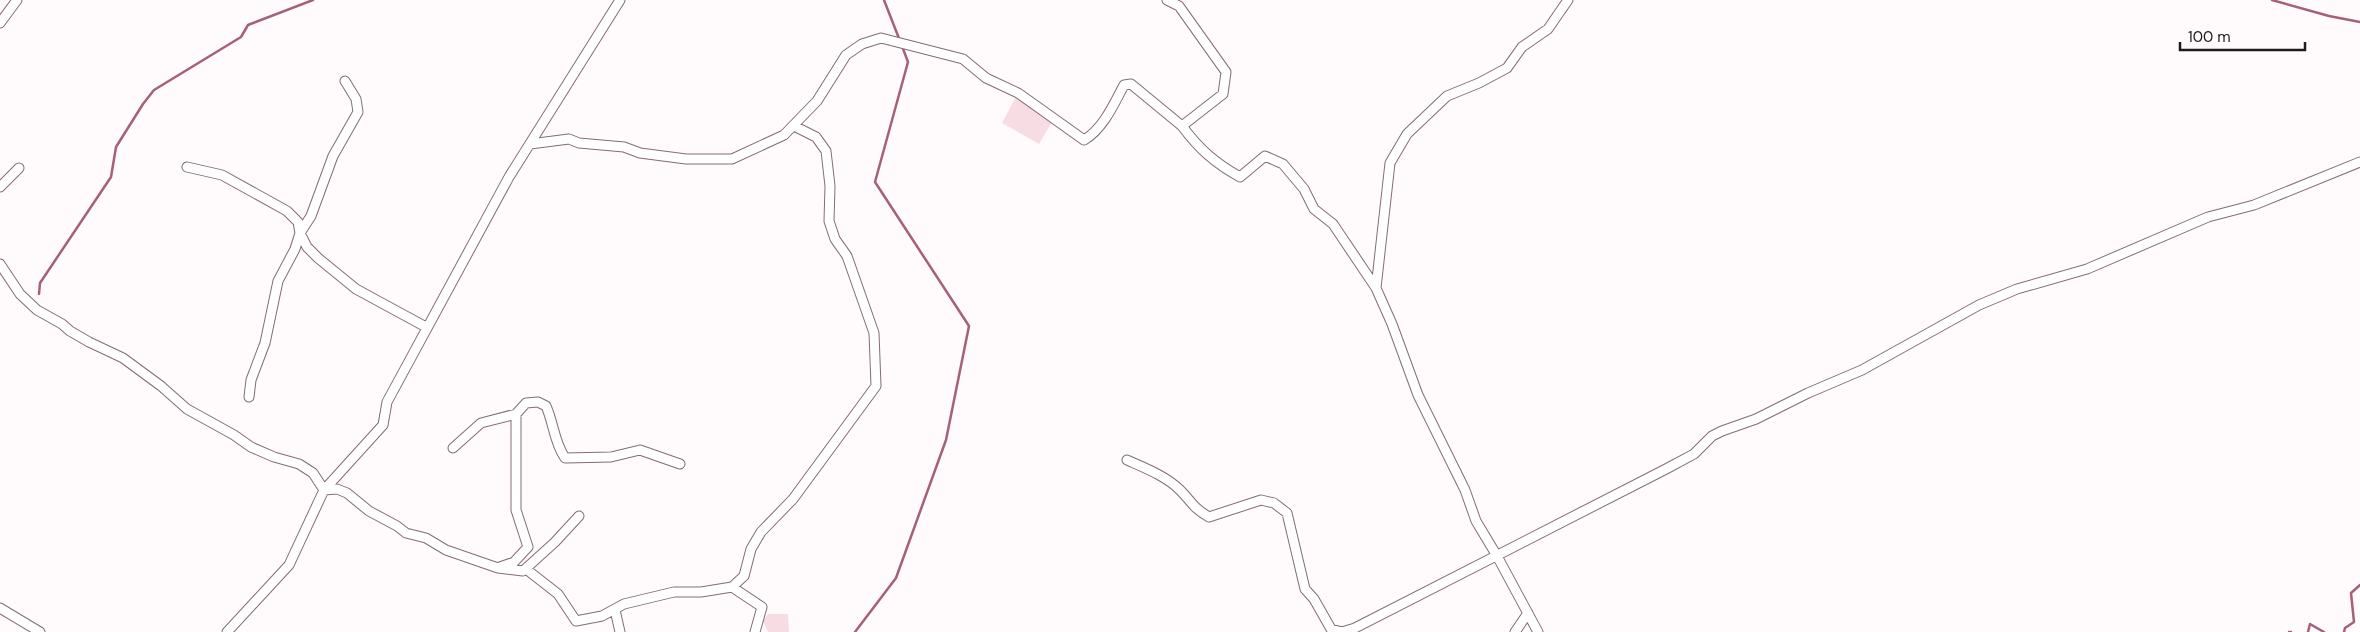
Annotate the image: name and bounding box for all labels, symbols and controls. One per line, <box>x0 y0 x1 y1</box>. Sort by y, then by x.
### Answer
scale bar <box>2180 20 2305 52</box>
text: 100 m <box>2188 27 2231 47</box>

